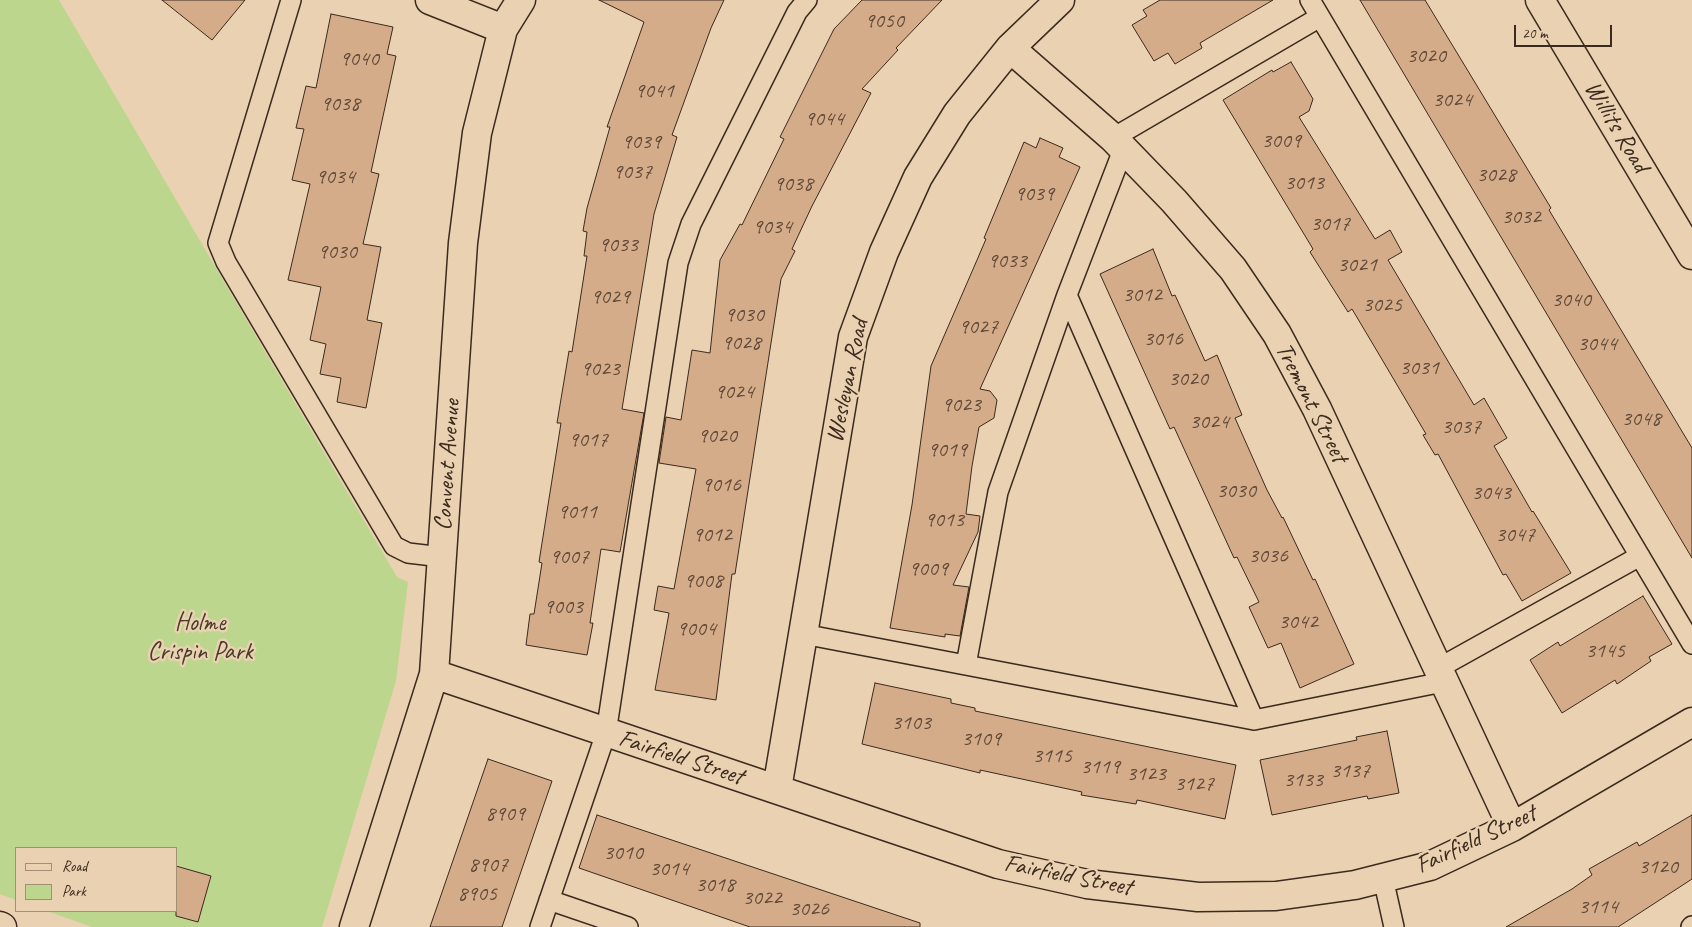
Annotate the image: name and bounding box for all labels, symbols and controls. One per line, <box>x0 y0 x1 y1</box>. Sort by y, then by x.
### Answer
house number: 9050 <box>864 8 904 34</box>
scale bar <box>1517 15 1614 47</box>
text: 20 m <box>1522 24 1548 43</box>
house number: 3020 <box>1406 43 1446 69</box>
house number: 9040 <box>339 46 379 72</box>
street label: Willits Road <box>1577 76 1655 178</box>
house number: 9041 <box>634 78 674 104</box>
house number: 3024 <box>1432 87 1472 113</box>
house number: 9038 <box>320 91 360 117</box>
house number: 9044 <box>804 106 844 132</box>
house number: 3009 <box>1261 128 1301 154</box>
house number: 9039 <box>621 129 661 155</box>
house number: 9037 <box>612 159 652 185</box>
house number: 3028 <box>1476 162 1516 188</box>
house number: 9034 <box>315 164 355 190</box>
house number: 3013 <box>1284 170 1324 196</box>
house number: 9038 <box>773 171 813 197</box>
house number: 9039 <box>1014 181 1054 207</box>
house number: 3032 <box>1501 204 1541 230</box>
house number: 3017 <box>1310 211 1350 237</box>
house number: 9034 <box>752 214 792 240</box>
house number: 9033 <box>598 232 638 258</box>
house number: 9030 <box>317 239 357 265</box>
house number: 9033 <box>987 248 1027 274</box>
house number: 3021 <box>1337 252 1377 278</box>
house number: 3012 <box>1122 282 1162 308</box>
house number: 9029 <box>590 284 630 310</box>
house number: 3040 <box>1551 287 1591 313</box>
house number: 3025 <box>1362 292 1402 318</box>
house number: 9030 <box>724 302 764 328</box>
house number: 9027 <box>958 314 998 340</box>
street label: Wesleyan Road <box>820 317 876 445</box>
house number: 3016 <box>1143 326 1183 352</box>
house number: 9028 <box>721 330 761 356</box>
house number: 3044 <box>1577 331 1617 357</box>
street label: Tremont Street <box>1268 338 1354 468</box>
house number: 3031 <box>1399 355 1439 381</box>
house number: 9023 <box>580 356 620 382</box>
house number: 3020 <box>1168 366 1208 392</box>
house number: 9024 <box>714 379 754 405</box>
house number: 9023 <box>941 392 981 418</box>
street label: Convent Avenue <box>428 398 468 532</box>
house number: 3048 <box>1621 406 1661 432</box>
house number: 3024 <box>1189 409 1229 435</box>
house number: 3037 <box>1441 414 1481 440</box>
house number: 9020 <box>697 423 737 449</box>
house number: 9017 <box>568 427 608 453</box>
house number: 9019 <box>927 437 967 463</box>
house number: 9016 <box>701 472 741 498</box>
house number: 3030 <box>1216 478 1256 504</box>
house number: 3043 <box>1471 480 1511 506</box>
house number: 9011 <box>557 499 597 525</box>
house number: 9013 <box>924 507 964 533</box>
house number: 9012 <box>692 522 732 548</box>
house number: 3047 <box>1495 522 1535 548</box>
house number: 3036 <box>1248 543 1288 569</box>
house number: 9007 <box>549 544 589 570</box>
house number: 9009 <box>908 556 948 582</box>
house number: 9008 <box>683 568 723 594</box>
house number: 9003 <box>543 594 583 620</box>
park label: Holme Crispin Park <box>147 608 253 667</box>
house number: 3042 <box>1278 609 1318 635</box>
house number: 9004 <box>676 616 716 642</box>
house number: 3145 <box>1585 638 1625 664</box>
house number: 3103 <box>891 710 931 736</box>
street label: Fairfield Street <box>615 724 747 792</box>
house number: 3109 <box>961 726 1001 752</box>
house number: 3115 <box>1032 743 1072 769</box>
house number: 3119 <box>1080 754 1120 780</box>
house number: 3137 <box>1330 758 1370 784</box>
house number: 3123 <box>1126 761 1166 787</box>
house number: 3133 <box>1283 767 1323 793</box>
house number: 3127 <box>1174 771 1214 797</box>
street label: Fairfield Street <box>1411 799 1541 881</box>
house number: 8909 <box>485 801 525 827</box>
house number: 3010 <box>603 840 643 866</box>
legend <box>15 847 178 912</box>
street label: Fairfield Street <box>1002 849 1134 903</box>
house number: 8907 <box>468 852 508 878</box>
house number: 3120 <box>1638 854 1678 880</box>
house number: 3014 <box>649 856 689 882</box>
text: Road <box>62 857 87 876</box>
house number: 3018 <box>695 872 735 898</box>
house number: 8905 <box>457 881 497 907</box>
text: Park <box>62 882 86 901</box>
house number: 3022 <box>742 885 782 911</box>
house number: 3114 <box>1578 894 1618 920</box>
house number: 3026 <box>789 896 829 922</box>

